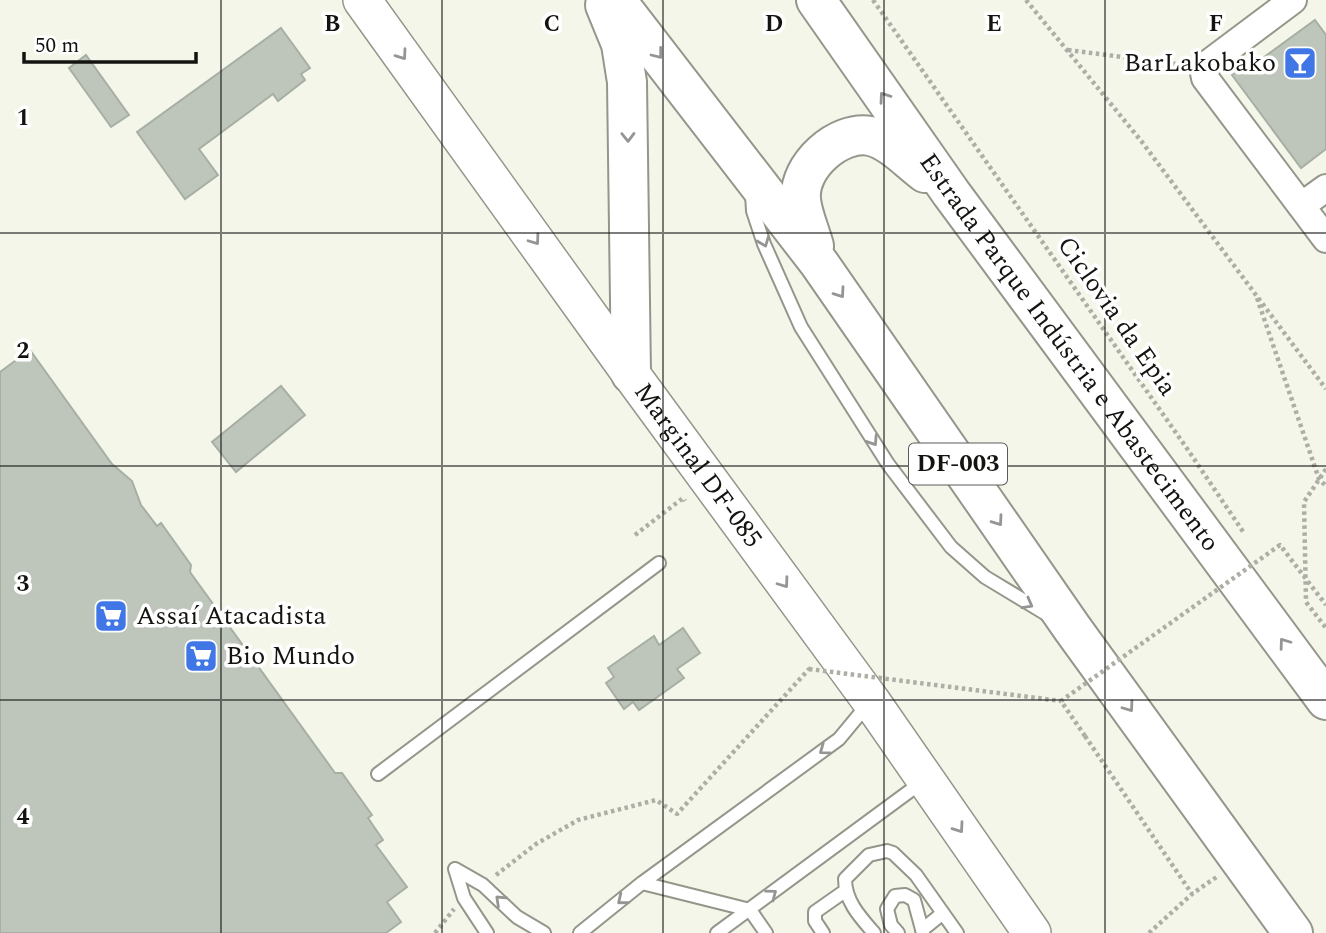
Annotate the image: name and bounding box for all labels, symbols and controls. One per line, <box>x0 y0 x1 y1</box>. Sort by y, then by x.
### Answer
text: B <box>324 7 340 42</box>
text: C <box>544 7 560 42</box>
text: D <box>765 7 783 42</box>
text: E <box>986 7 1002 42</box>
text: F <box>1209 7 1223 42</box>
scale bar <box>24 21 196 65</box>
text: 50 m <box>35 30 79 62</box>
place label: BarLakobako <box>1124 43 1276 83</box>
bar icon: BarLakobako <box>1281 44 1319 82</box>
one-way arrow <box>649 46 662 59</box>
one-way arrow <box>394 47 406 60</box>
one-way arrow <box>880 92 892 105</box>
text: 1 <box>17 101 29 136</box>
one-way arrow <box>620 133 636 143</box>
street label: Estrada Parque Indústria e Abastecimento <box>909 145 1230 560</box>
street label: Ciclovia da Epia <box>1047 228 1187 404</box>
one-way arrow <box>527 232 539 245</box>
one-way arrow <box>756 236 770 248</box>
one-way arrow <box>832 285 844 298</box>
text: 2 <box>17 334 30 369</box>
street label: Marginal DF-085 <box>624 374 772 556</box>
one-way arrow <box>865 433 878 446</box>
road number: DF-003 <box>909 444 1007 485</box>
one-way arrow <box>990 513 1002 526</box>
text: 3 <box>17 567 30 602</box>
one-way arrow <box>776 575 788 588</box>
place label: Assaí Atacadista <box>136 596 326 636</box>
one-way arrow <box>1021 596 1033 609</box>
supermarket icon: Assaí Atacadista <box>92 597 130 635</box>
place label: Bio Mundo <box>226 636 355 676</box>
supermarket icon: Bio Mundo <box>182 637 220 675</box>
one-way arrow <box>1279 638 1292 651</box>
one-way arrow <box>1121 699 1133 712</box>
one-way arrow <box>820 742 832 754</box>
text: 4 <box>17 800 30 835</box>
one-way arrow <box>951 820 963 833</box>
one-way arrow <box>764 889 777 902</box>
one-way arrow <box>617 892 630 904</box>
one-way arrow <box>495 896 508 909</box>

